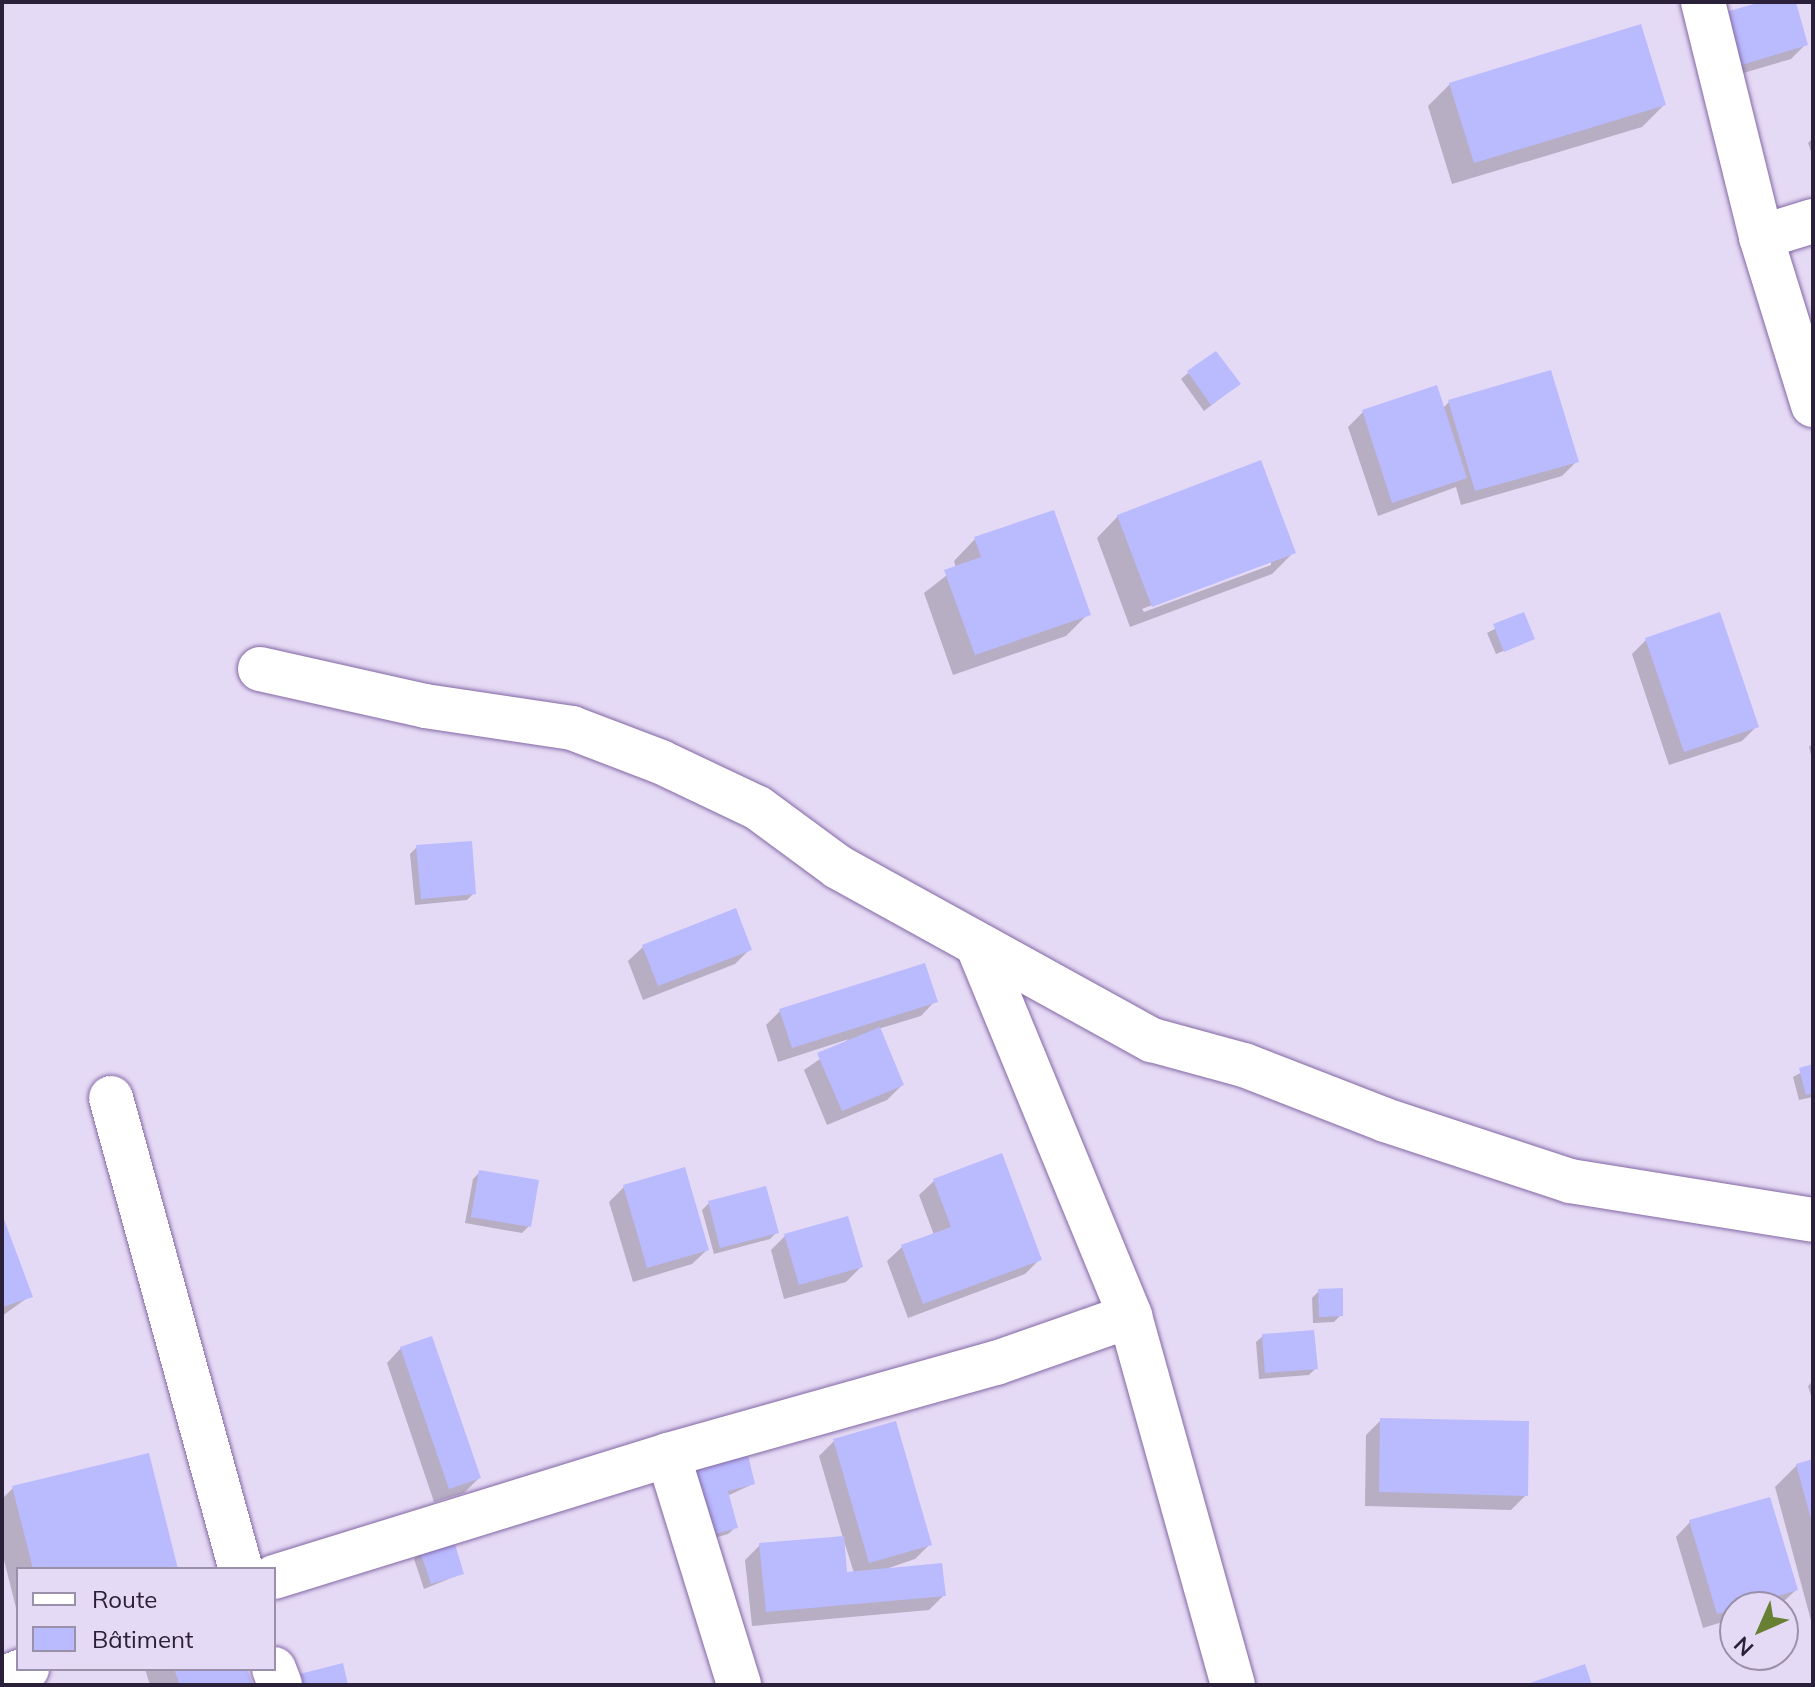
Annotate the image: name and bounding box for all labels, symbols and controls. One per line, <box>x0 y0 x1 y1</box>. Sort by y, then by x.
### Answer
legend <box>16 1567 276 1671</box>
text: Route <box>92 1584 157 1614</box>
north arrow <box>1719 1591 1799 1671</box>
text: Bâtiment <box>92 1624 193 1654</box>
text: N <box>1728 1631 1759 1662</box>

